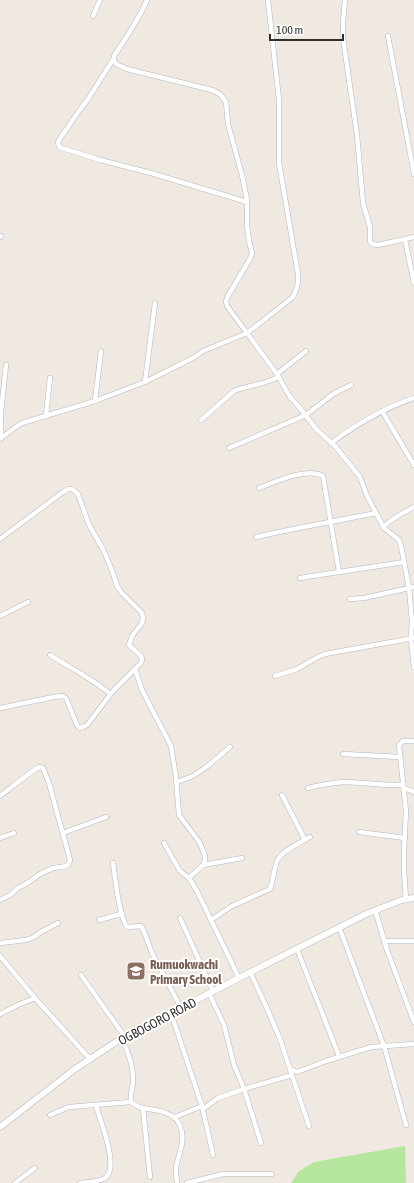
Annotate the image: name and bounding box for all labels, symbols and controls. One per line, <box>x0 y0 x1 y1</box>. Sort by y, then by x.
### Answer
scale bar <box>270 16 343 42</box>
text: 100 m <box>276 23 303 37</box>
place label: Rumuokwachi Primary School <box>150 957 222 987</box>
school or university icon: Rumuokwachi Primary School <box>125 960 147 982</box>
street label: OGBOGORO ROAD <box>116 995 199 1048</box>

